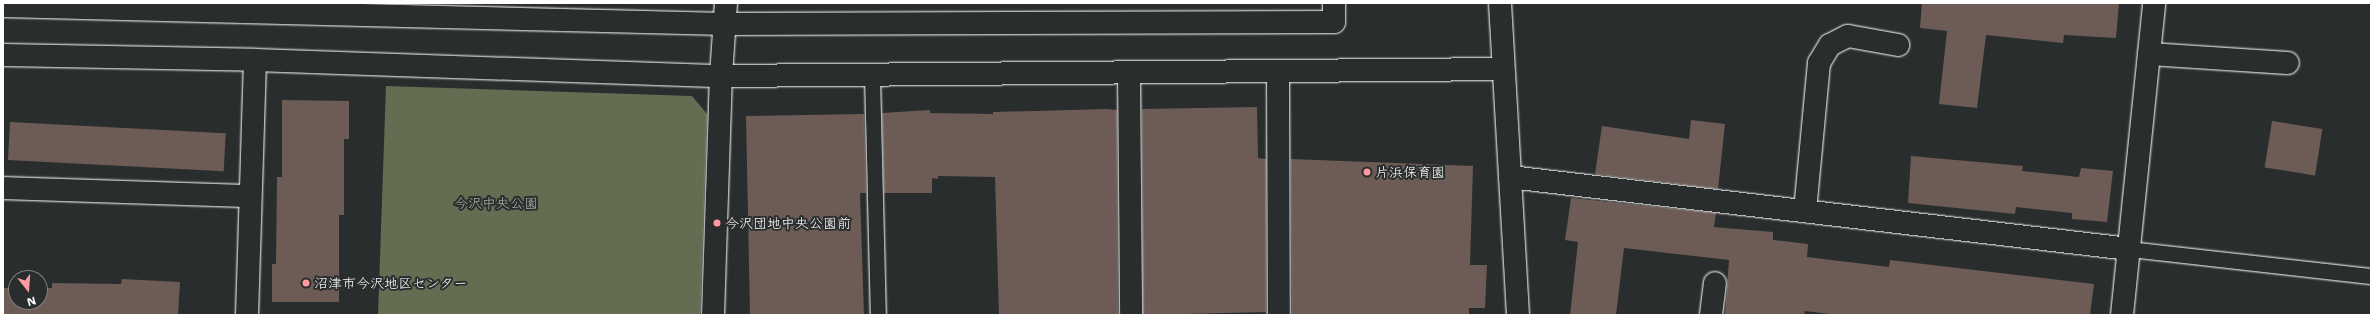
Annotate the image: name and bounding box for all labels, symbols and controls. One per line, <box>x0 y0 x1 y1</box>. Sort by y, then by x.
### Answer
place label: 片浜保育園 <box>1375 164 1445 180</box>
marker: 片浜保育園 <box>1362 167 1372 177</box>
park label: 今沢中央公園 <box>454 195 538 211</box>
place label: 今沢団地中央公園前 <box>725 215 851 231</box>
marker: 今沢団地中央公園前 <box>712 218 722 228</box>
north arrow <box>8 270 48 310</box>
place label: 沼津市今沢地区センター <box>314 275 468 291</box>
marker: 沼津市今沢地区センター <box>301 278 311 288</box>
text: N <box>25 293 38 309</box>

